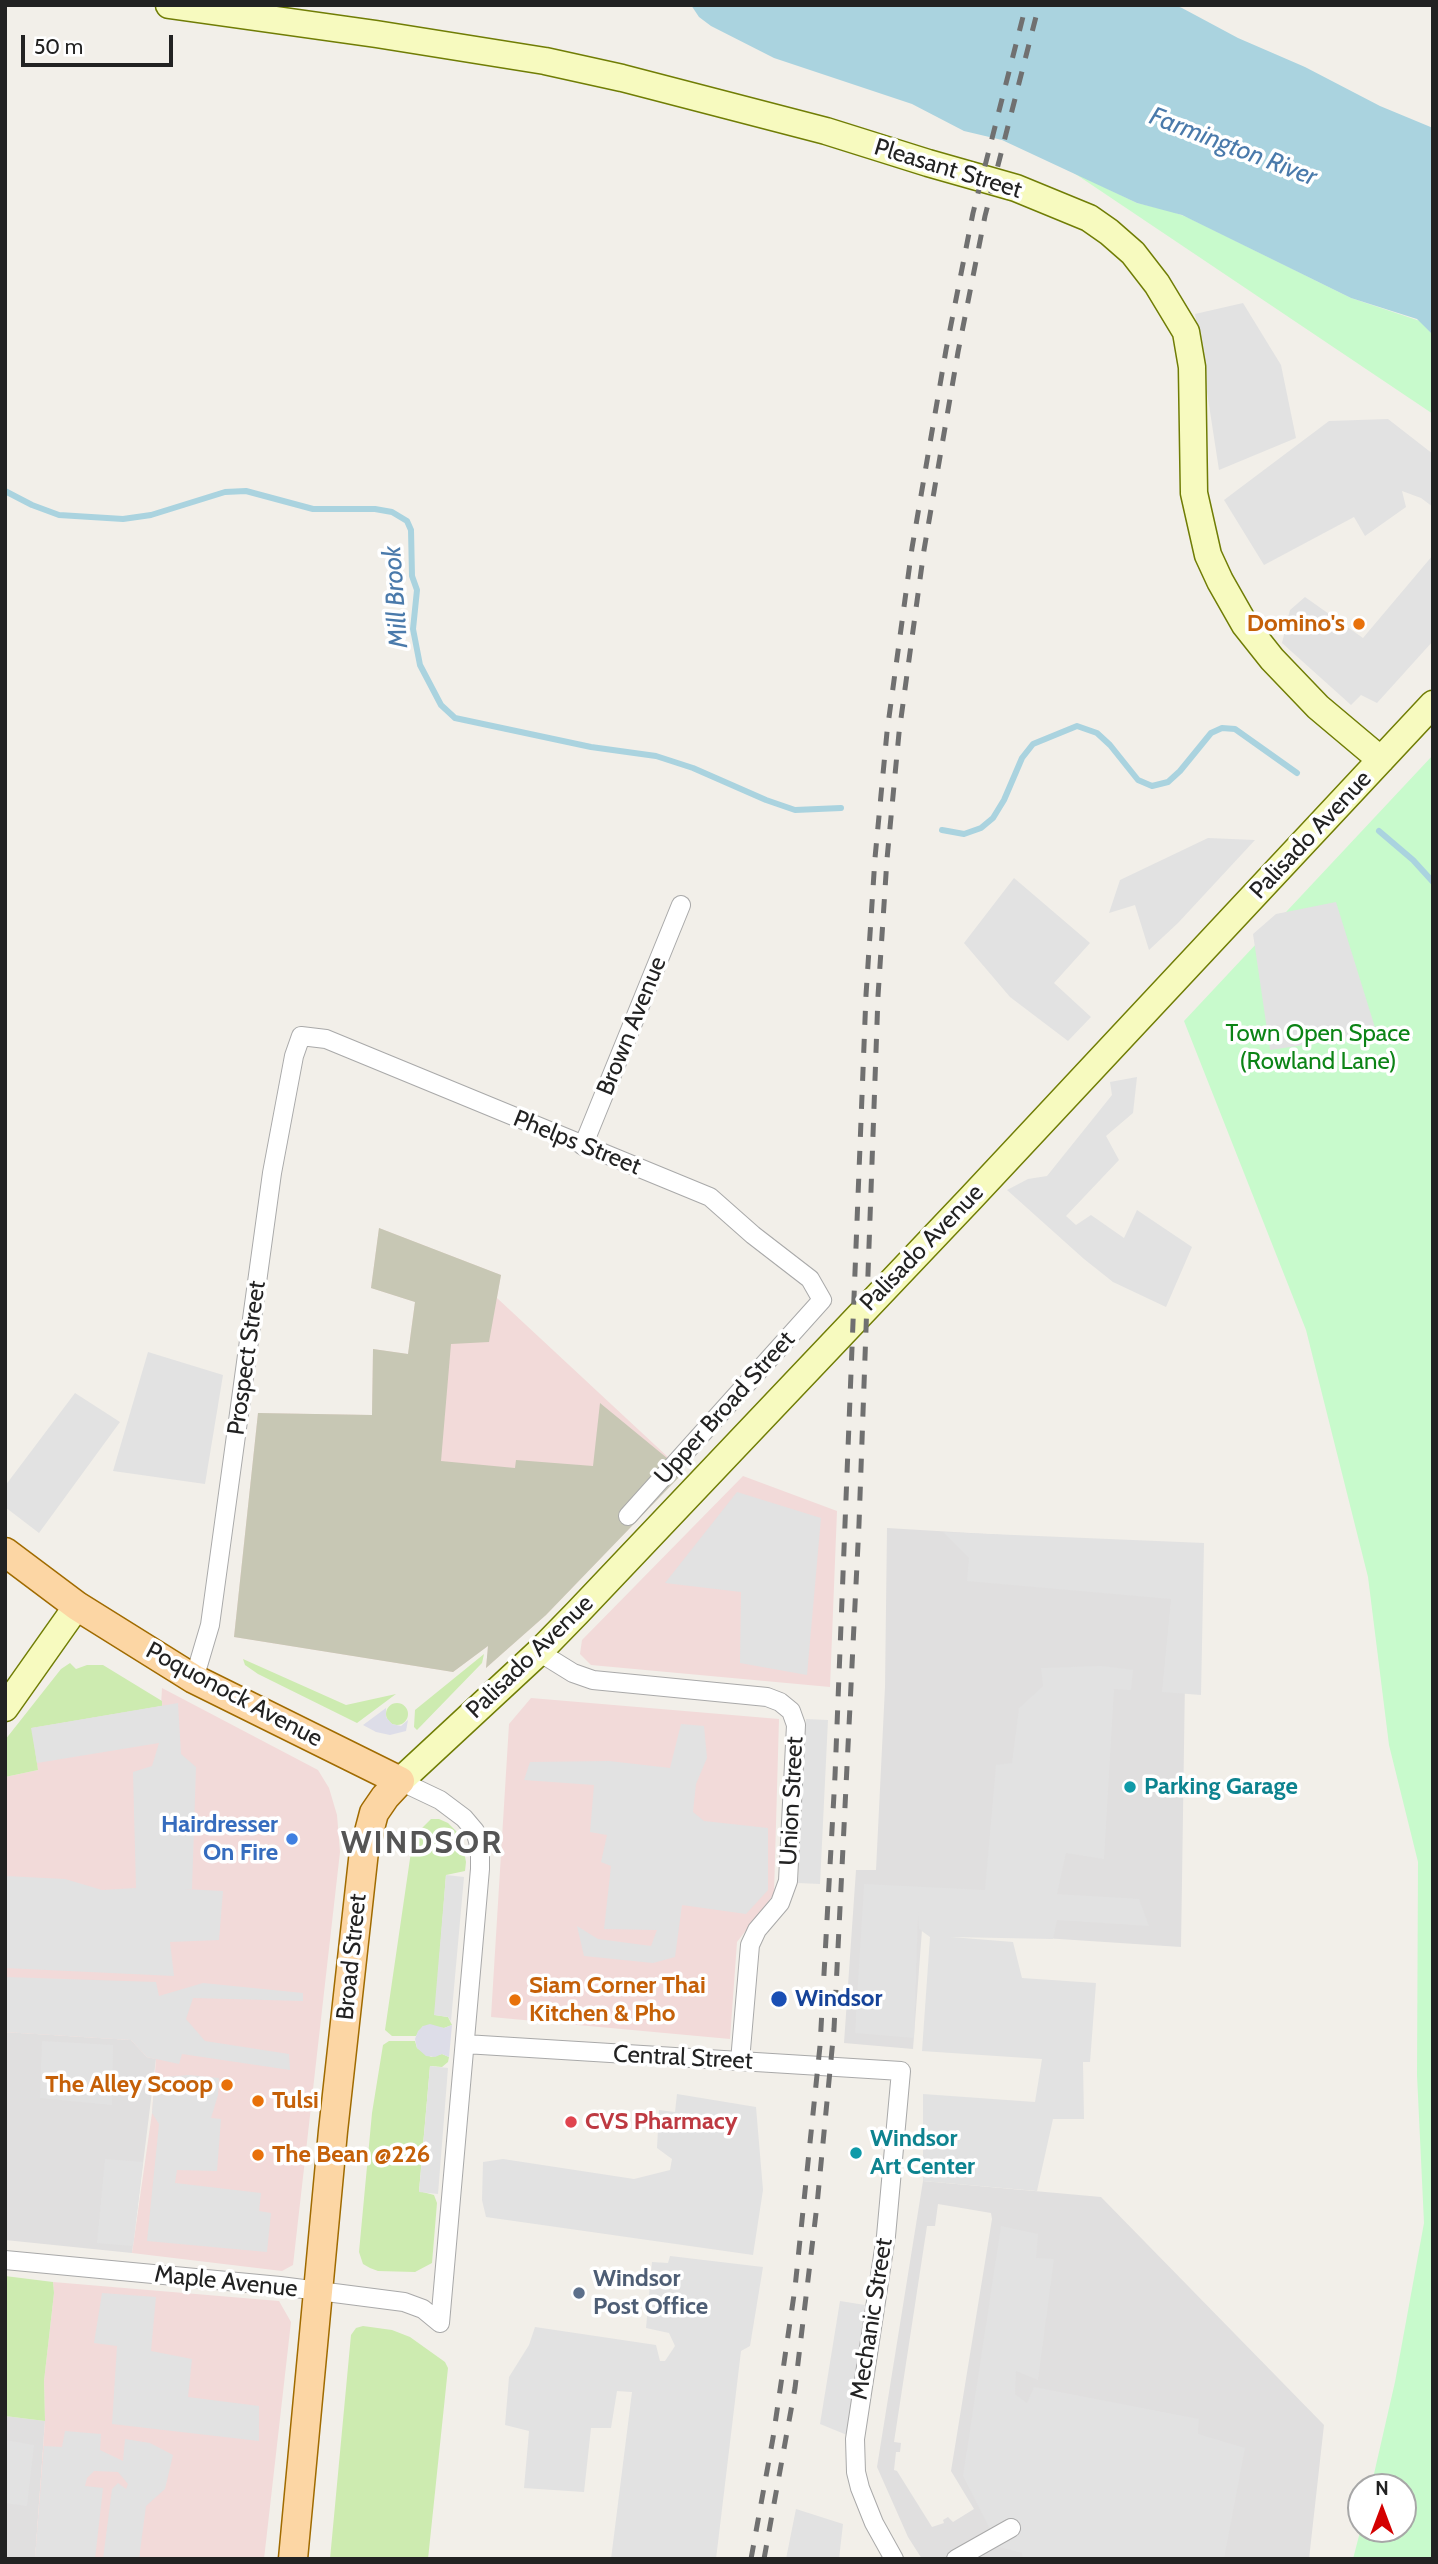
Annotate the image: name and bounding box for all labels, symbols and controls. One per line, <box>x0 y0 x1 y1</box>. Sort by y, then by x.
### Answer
scale bar <box>24 21 177 65</box>
text: 50 m <box>34 34 83 59</box>
water label: Farmington River <box>1145 101 1321 193</box>
street label: Pleasant Street <box>871 133 1025 205</box>
water label: Mill Brook <box>377 545 415 649</box>
place label: Domino's <box>1247 610 1345 638</box>
marker: Domino's <box>1351 616 1367 632</box>
street label: Palisado Avenue <box>1244 765 1378 905</box>
street label: Brown Avenue <box>591 953 673 1099</box>
park label: Town Open Space (Rowland Lane) <box>1226 1020 1410 1076</box>
street label: Phelps Street <box>509 1104 645 1182</box>
street label: Palisado Avenue <box>854 1179 990 1317</box>
street label: Prospect Street <box>222 1279 272 1437</box>
street label: Upper Broad Street <box>649 1326 801 1490</box>
street label: Palisado Avenue <box>461 1589 599 1725</box>
street label: Poquonock Avenue <box>141 1636 327 1754</box>
street label: Union Street <box>774 1736 810 1866</box>
place label: Parking Garage <box>1144 1773 1298 1801</box>
marker: Parking Garage <box>1122 1779 1138 1795</box>
place label: Hairdresser On Fire <box>161 1811 278 1867</box>
district label: WINDSOR <box>342 1825 502 1863</box>
marker: Hairdresser On Fire <box>284 1831 300 1847</box>
street label: Broad Street <box>331 1893 373 2021</box>
place label: Siam Corner Thai Kitchen & Pho <box>529 1972 706 2028</box>
place label: Windsor <box>795 1985 882 2013</box>
marker: Windsor <box>769 1989 789 2009</box>
marker: Siam Corner Thai Kitchen & Pho <box>507 1992 523 2008</box>
street label: Central Street <box>612 2040 754 2076</box>
place label: The Alley Scoop <box>45 2071 213 2099</box>
marker: The Alley Scoop <box>219 2077 235 2093</box>
place label: Tulsi <box>272 2087 319 2115</box>
marker: Tulsi <box>250 2093 266 2109</box>
place label: CVS Pharmacy <box>585 2108 738 2136</box>
marker: CVS Pharmacy <box>563 2114 579 2130</box>
place label: Windsor Art Center <box>870 2125 975 2181</box>
place label: The Bean @226 <box>272 2141 430 2169</box>
marker: Windsor Art Center <box>848 2145 864 2161</box>
marker: The Bean @226 <box>250 2147 266 2163</box>
street label: Mechanic Street <box>845 2236 899 2402</box>
street label: Maple Avenue <box>153 2260 299 2304</box>
place label: Windsor Post Office <box>593 2265 708 2321</box>
marker: Windsor Post Office <box>571 2285 587 2301</box>
north arrow <box>1347 2473 1417 2543</box>
text: N <box>1375 2477 1389 2500</box>

